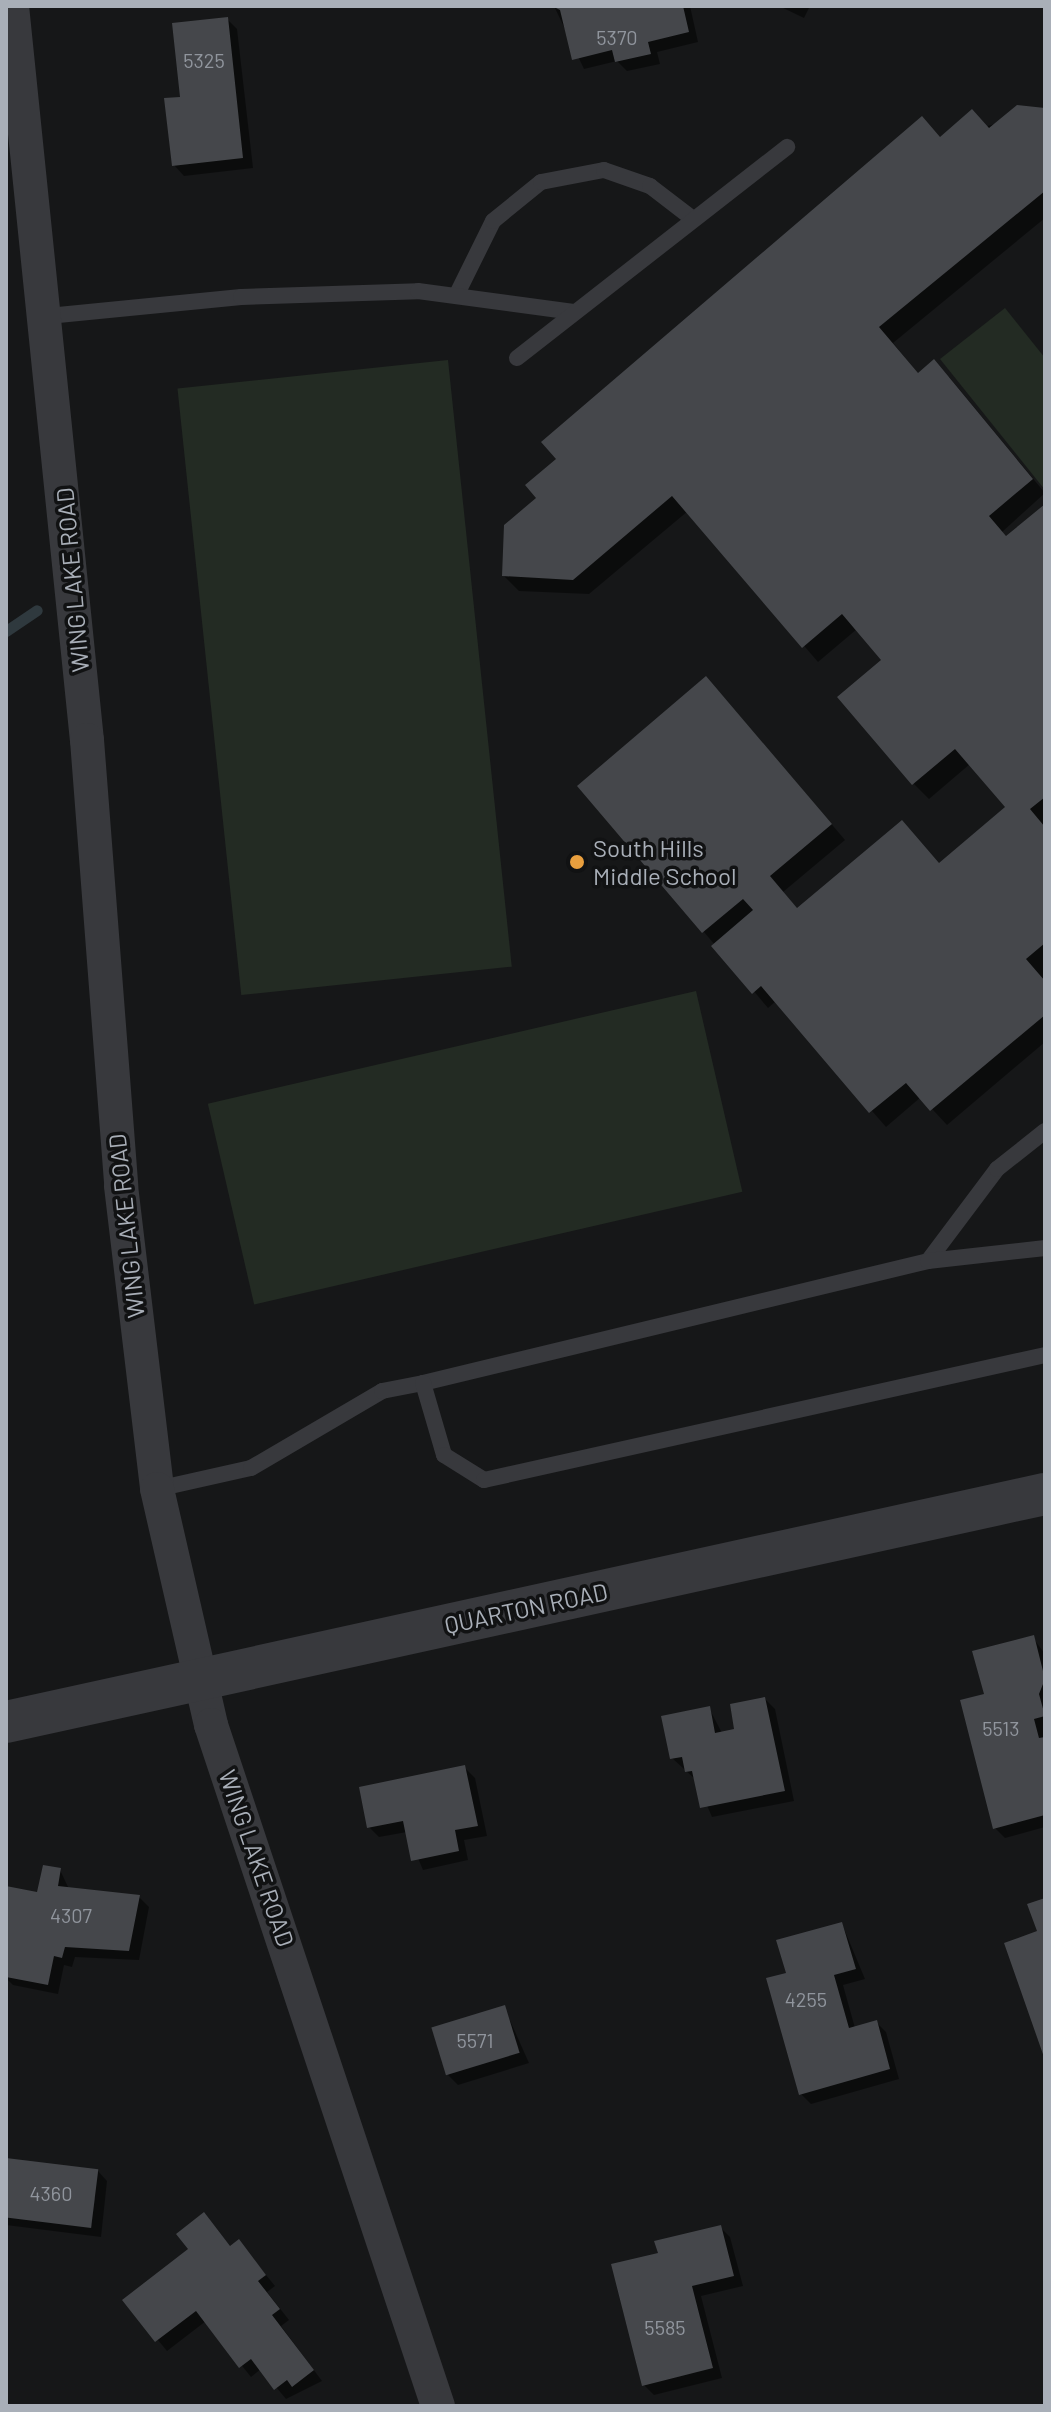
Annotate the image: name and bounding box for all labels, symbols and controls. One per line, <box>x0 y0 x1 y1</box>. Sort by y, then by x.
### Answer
house number: 5370 <box>596 25 638 49</box>
house number: 5325 <box>183 48 225 72</box>
street label: WING LAKE ROAD <box>50 486 94 674</box>
place label: South Hills Middle School <box>593 834 737 890</box>
marker: South Hills Middle School <box>568 853 586 871</box>
street label: WING LAKE ROAD <box>102 1132 150 1320</box>
street label: QUARTON ROAD <box>442 1577 610 1639</box>
house number: 5513 <box>982 1716 1020 1740</box>
street label: WING LAKE ROAD <box>213 1766 301 1950</box>
house number: 4307 <box>50 1903 92 1927</box>
house number: 4255 <box>785 1987 827 2011</box>
house number: 5571 <box>456 2028 494 2052</box>
house number: 4360 <box>30 2181 72 2205</box>
house number: 5585 <box>644 2315 686 2339</box>

